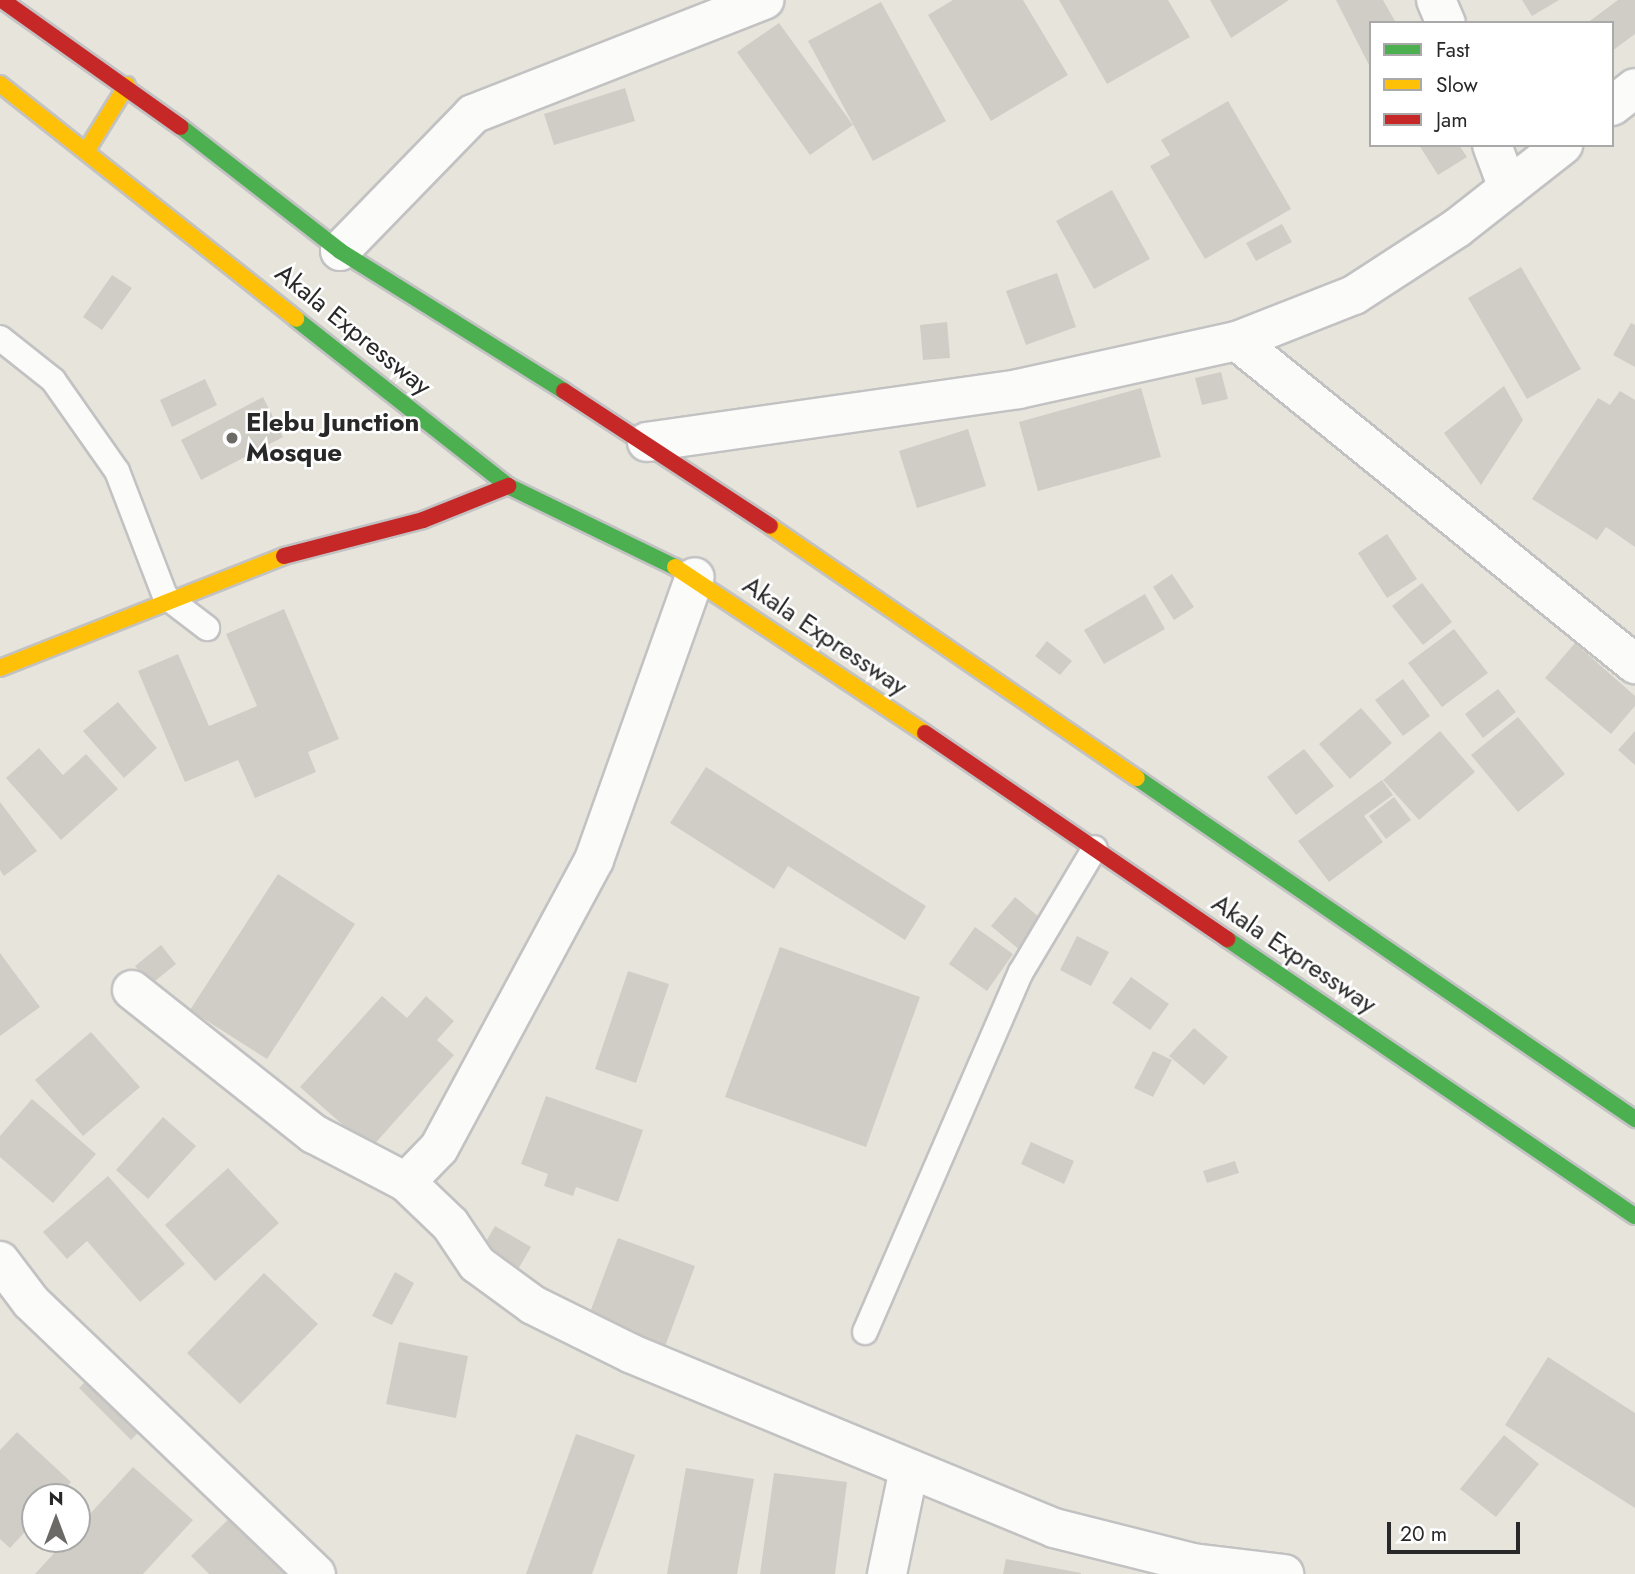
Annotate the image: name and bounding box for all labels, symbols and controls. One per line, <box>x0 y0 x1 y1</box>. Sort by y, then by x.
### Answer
legend <box>1369 21 1614 147</box>
text: Fast <box>1436 35 1469 65</box>
text: Slow <box>1436 70 1478 100</box>
text: Jam <box>1436 105 1468 135</box>
street label: Akala Expressway <box>269 258 437 402</box>
place label: Elebu Junction Mosque <box>246 407 419 468</box>
marker: Elebu Junction Mosque <box>224 430 240 446</box>
street label: Akala Expressway <box>737 569 913 703</box>
street label: Akala Expressway <box>1206 887 1382 1021</box>
north arrow <box>21 1483 91 1553</box>
text: N <box>48 1485 64 1512</box>
scale bar <box>1390 1508 1523 1552</box>
text: 20 m <box>1400 1519 1447 1549</box>

